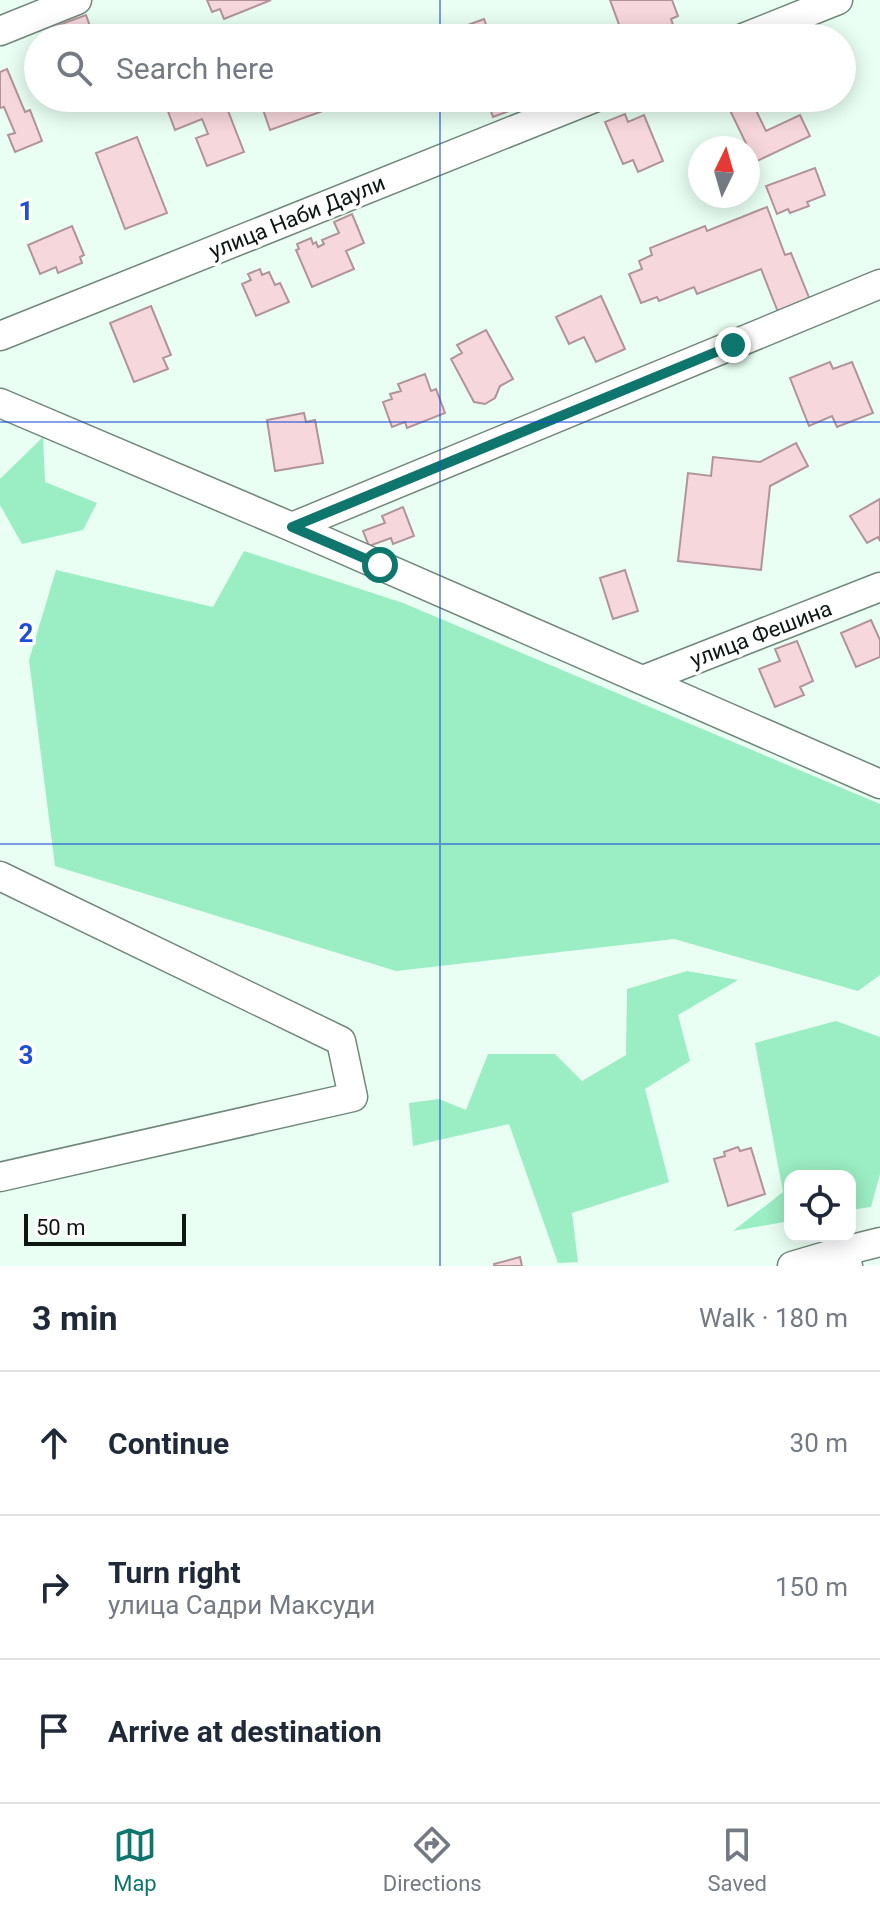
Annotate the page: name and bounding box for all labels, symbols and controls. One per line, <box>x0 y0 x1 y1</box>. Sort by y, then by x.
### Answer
search box <box>24 24 856 112</box>
icon: search <box>52 46 96 90</box>
text: Search here <box>116 51 274 86</box>
north arrow <box>688 136 760 208</box>
street label: улица Наби Даули <box>205 170 389 264</box>
text: 1 <box>19 196 33 226</box>
route end <box>715 327 751 363</box>
route start <box>362 547 398 583</box>
street label: улица Фешина <box>687 596 835 672</box>
text: 2 <box>19 618 33 648</box>
text: 3 <box>19 1040 33 1070</box>
map controls <box>784 1170 856 1242</box>
button: locate <box>784 1170 856 1242</box>
scale bar <box>24 1210 186 1246</box>
text: 50 m <box>36 1215 85 1240</box>
text: 3 min <box>32 1298 117 1338</box>
text: Walk · 180 m <box>699 1303 848 1333</box>
icon: ahead <box>32 1421 76 1465</box>
text: Continue <box>108 1426 229 1461</box>
text: 30 m <box>790 1428 848 1458</box>
text: Turn right <box>108 1555 241 1590</box>
icon: right <box>32 1565 76 1609</box>
text: 150 m <box>775 1572 848 1602</box>
text: улица Садри Максуди <box>108 1590 375 1620</box>
icon: arrive <box>32 1709 76 1753</box>
text: Arrive at destination <box>108 1714 382 1749</box>
tab: Map <box>113 1823 157 1896</box>
tab: Directions <box>383 1823 482 1896</box>
tab: Saved <box>708 1823 767 1896</box>

